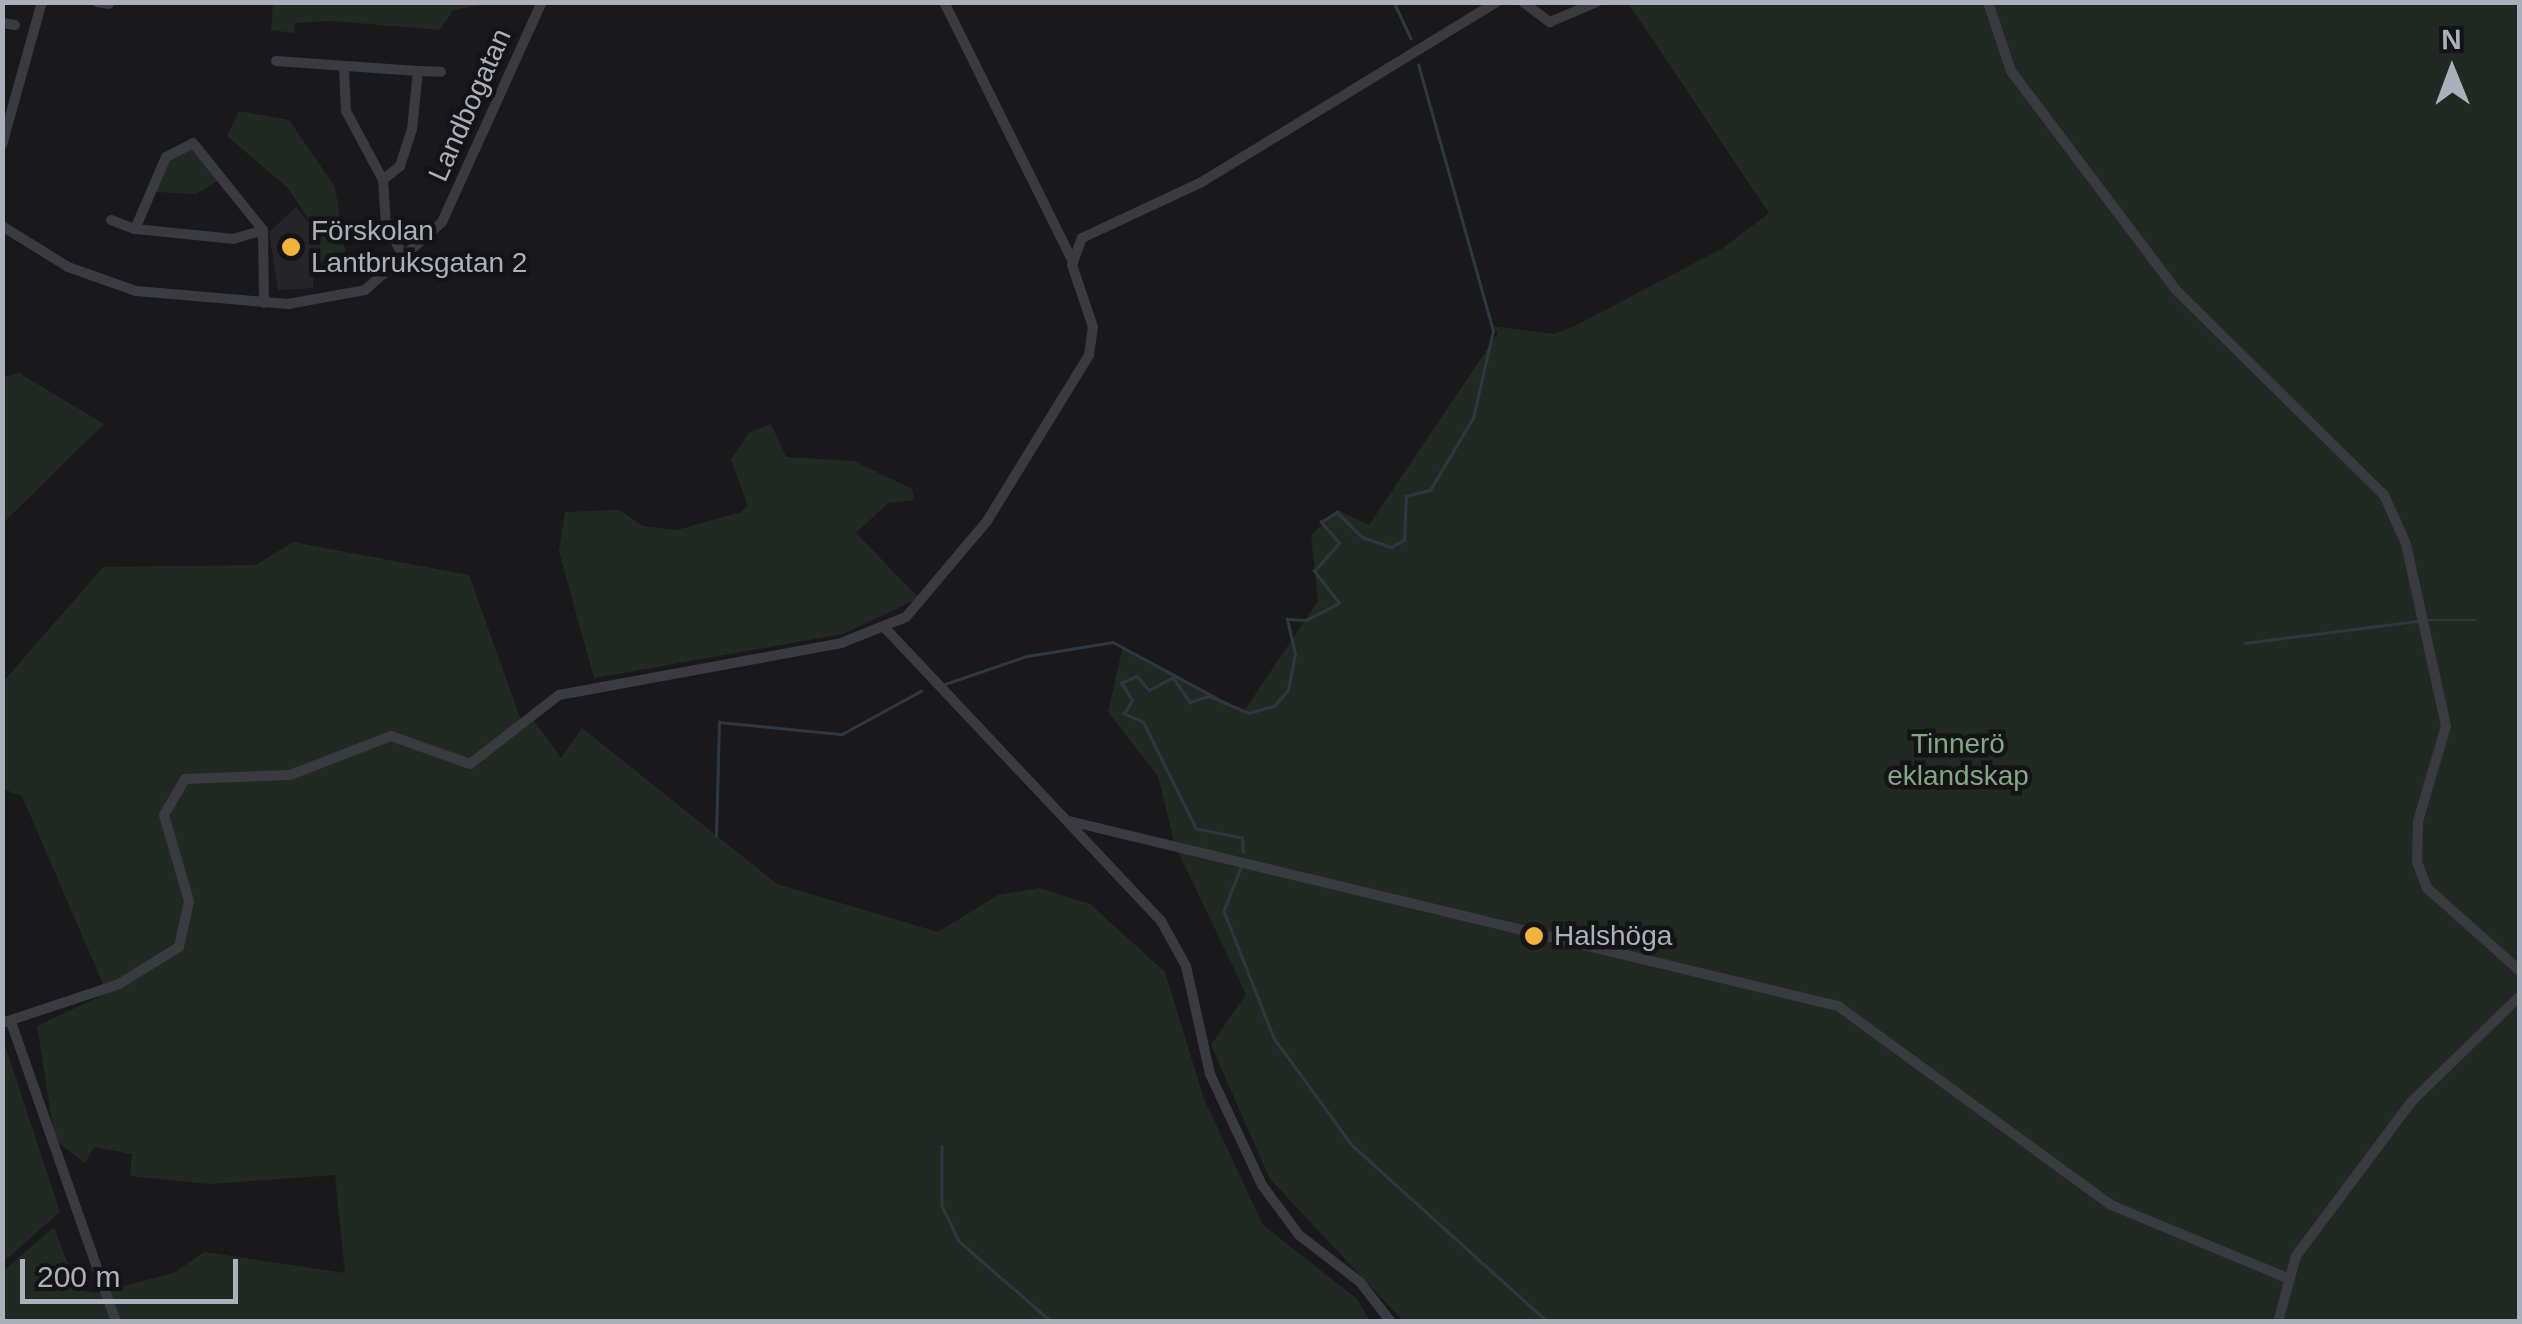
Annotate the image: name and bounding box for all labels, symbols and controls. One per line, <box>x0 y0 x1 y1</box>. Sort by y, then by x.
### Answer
north arrow <box>2402 20 2502 120</box>
street label: Landbogatan <box>421 23 519 187</box>
text: N <box>2441 24 2462 55</box>
place label: Förskolan Lantbruksgatan 2 <box>311 214 527 280</box>
marker: Förskolan Lantbruksgatan 2 <box>280 236 302 258</box>
park label: Tinnerö eklandskap <box>1887 727 2029 793</box>
place label: Halshöga <box>1554 919 1672 953</box>
marker: Halshöga <box>1523 925 1545 947</box>
scale bar <box>25 1239 242 1301</box>
text: 200 m <box>37 1260 120 1293</box>

